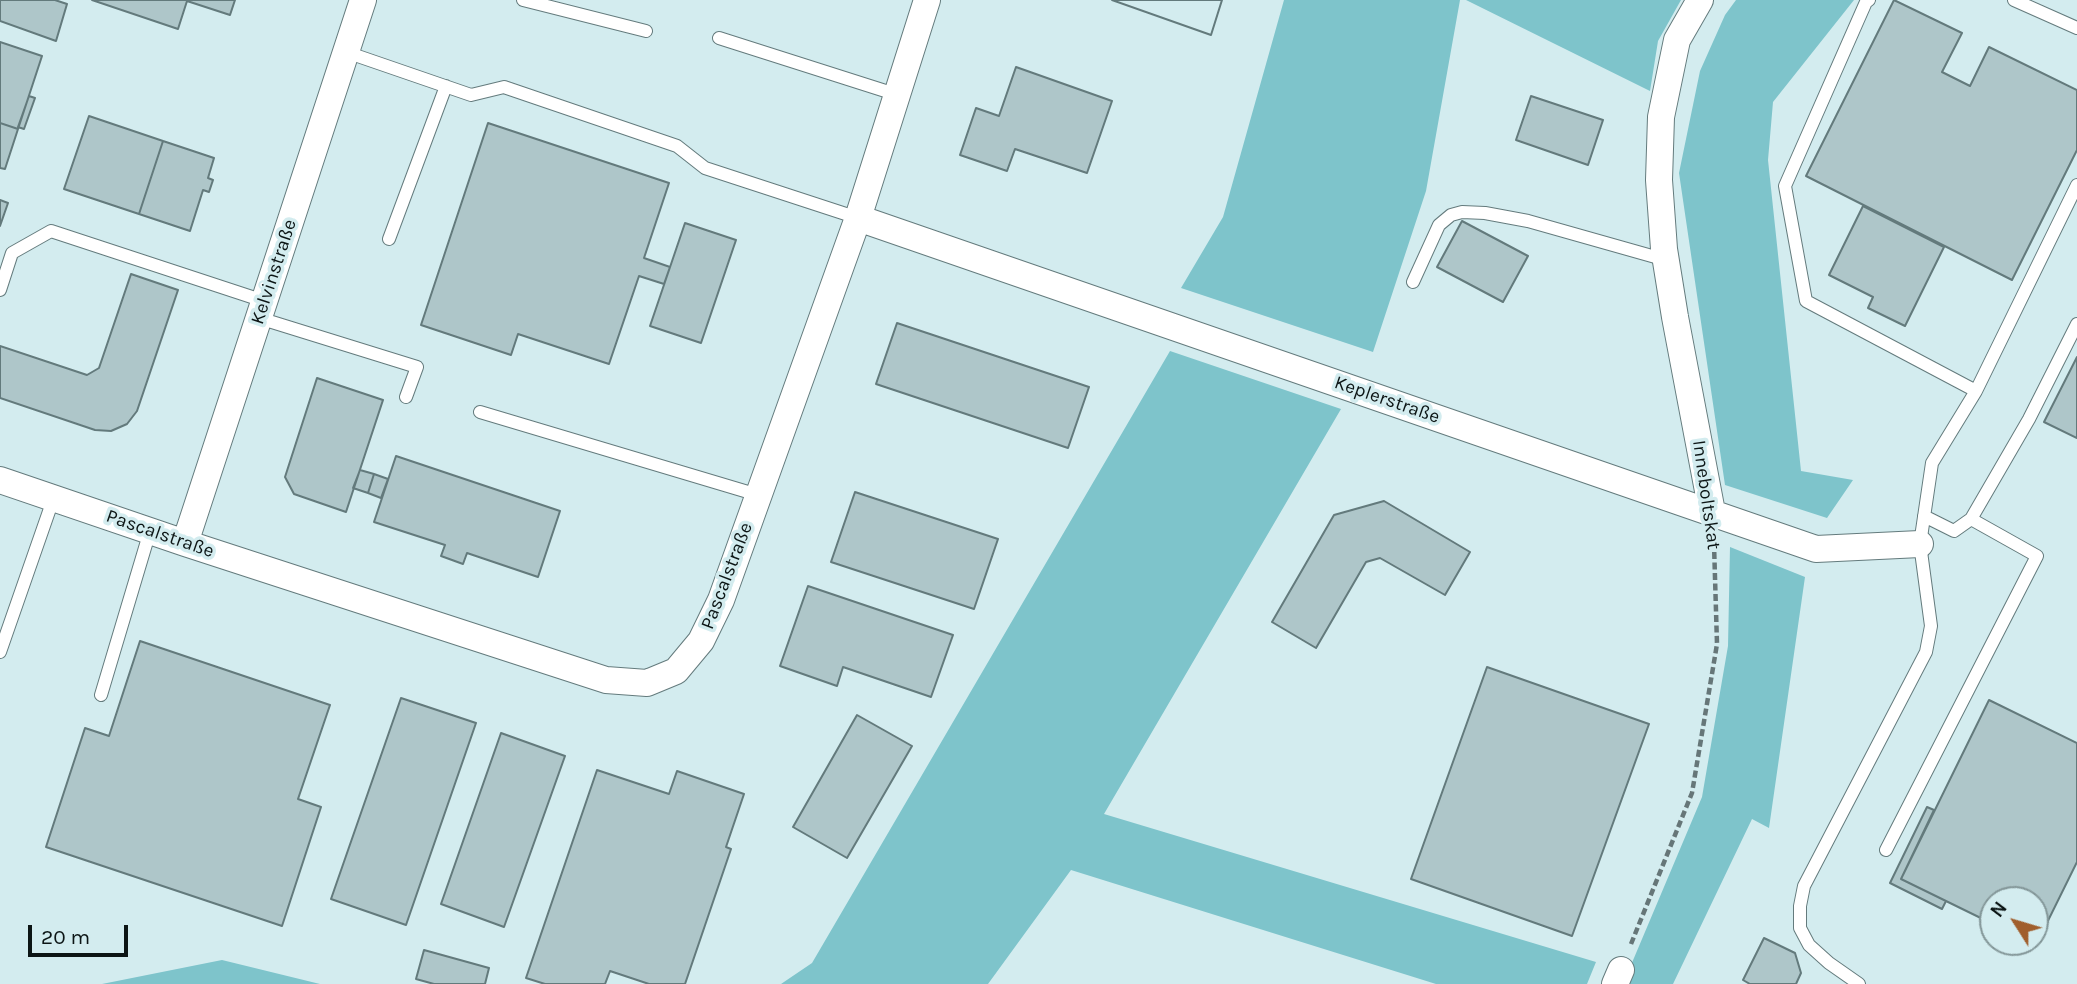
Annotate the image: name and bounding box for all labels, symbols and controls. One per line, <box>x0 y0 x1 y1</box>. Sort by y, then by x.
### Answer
street label: Kelvinstraße <box>246 217 302 327</box>
street label: Keplerstraße <box>1331 371 1443 429</box>
street label: Inneboltskat <box>1687 439 1725 551</box>
street label: Pascalstraße <box>103 505 217 563</box>
street label: Pascalstraße <box>696 519 758 633</box>
north arrow <box>1979 886 2049 956</box>
text: N <box>1986 898 2012 922</box>
scale bar <box>32 911 131 955</box>
text: 20 m <box>41 925 90 949</box>

